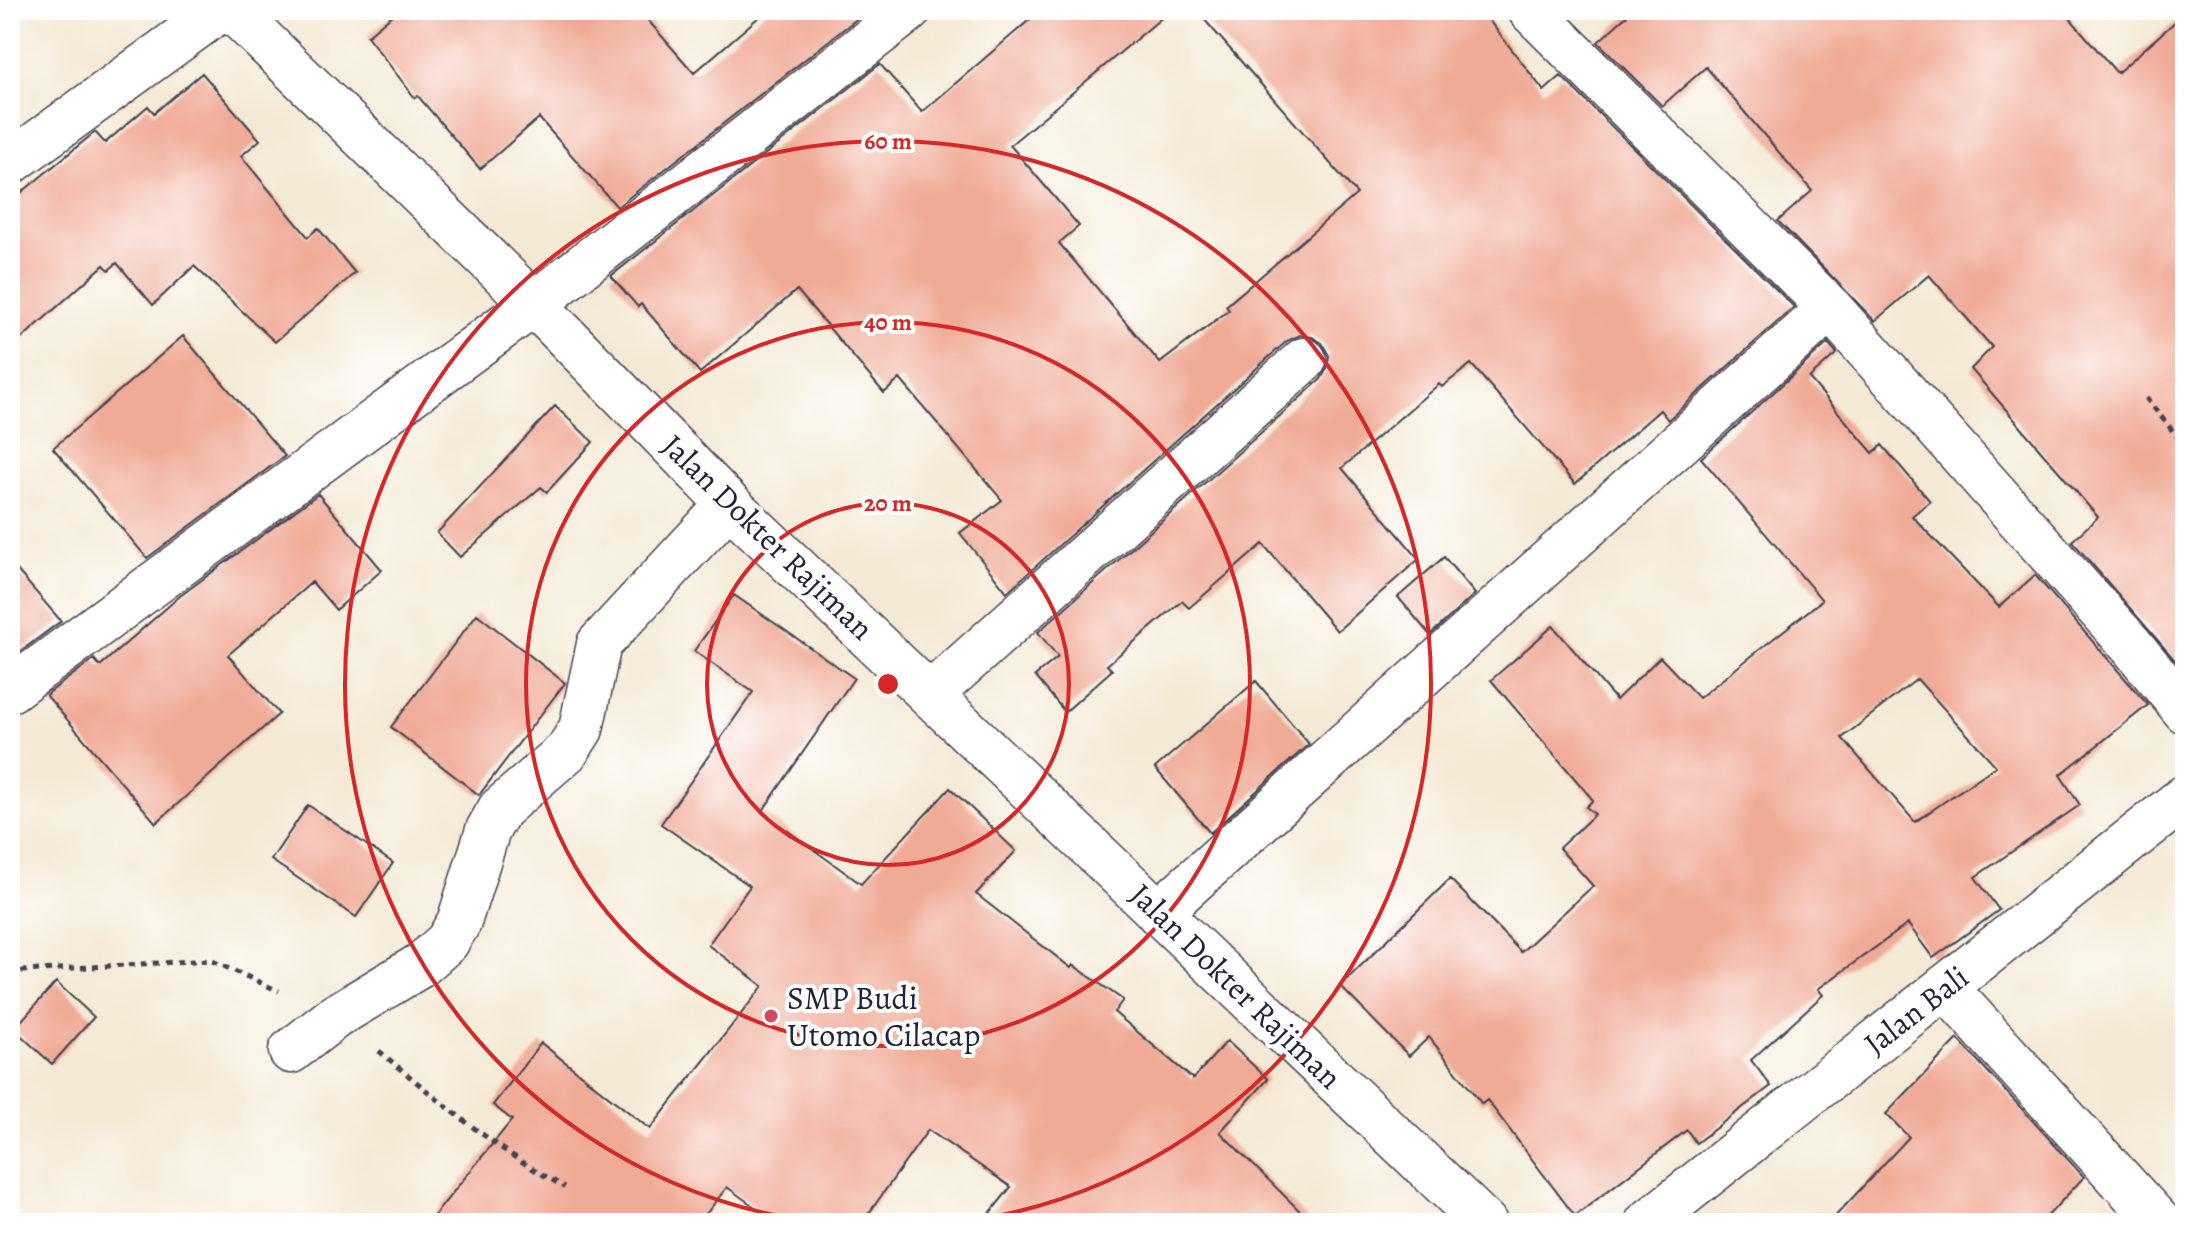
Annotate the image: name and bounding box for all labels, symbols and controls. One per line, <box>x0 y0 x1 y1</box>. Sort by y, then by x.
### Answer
text: 60 m <box>864 125 912 157</box>
text: 40 m <box>864 306 912 338</box>
street label: Jalan Dokter Rajiman <box>652 424 884 650</box>
text: 20 m <box>864 487 912 519</box>
centre of rings <box>874 670 902 698</box>
street label: Jalan Dokter Rajiman <box>1120 873 1352 1099</box>
street label: Jalan Bali <box>1854 955 1978 1065</box>
place label: SMP Budi Utomo Cilacap <box>787 976 980 1057</box>
marker: SMP Budi Utomo Cilacap <box>762 1007 780 1025</box>

